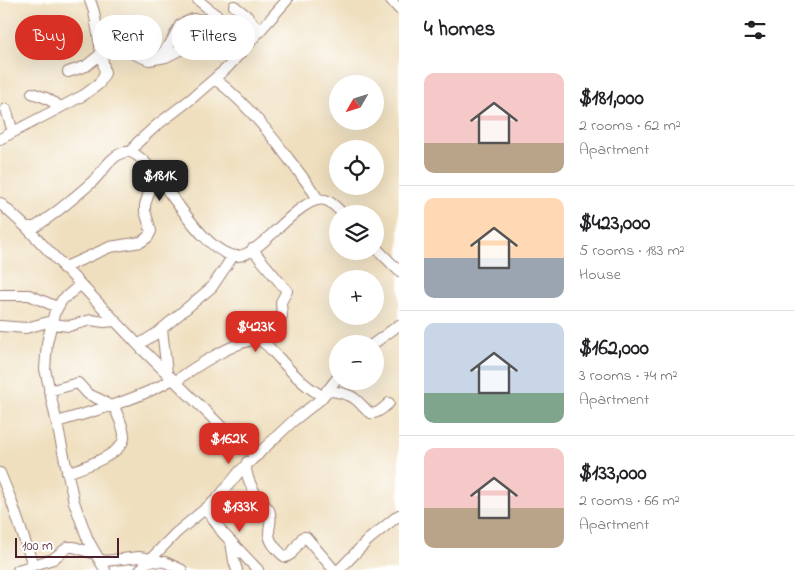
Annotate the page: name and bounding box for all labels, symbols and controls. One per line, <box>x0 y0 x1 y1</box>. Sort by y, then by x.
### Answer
chip: Buy <box>15 15 83 60</box>
chip: Rent <box>93 15 162 60</box>
chip: Filters <box>172 15 255 60</box>
text: 4 homes <box>424 15 495 45</box>
icon: filters <box>741 16 769 44</box>
north arrow <box>329 75 384 130</box>
map controls <box>329 75 384 390</box>
text: $181,000 <box>579 84 644 114</box>
icon: home <box>464 93 524 153</box>
text: 2 rooms · 62 m² <box>579 114 681 138</box>
text: Apartment <box>579 138 649 162</box>
button: locate <box>329 140 384 195</box>
pin: $181K <box>125 160 195 202</box>
text: $181K <box>143 164 177 188</box>
button: layers <box>329 205 384 260</box>
text: $423,000 <box>579 209 650 239</box>
icon: home <box>464 218 524 278</box>
text: 5 rooms · 183 m² <box>579 239 685 263</box>
text: House <box>579 263 621 287</box>
button: + <box>329 270 384 325</box>
pin: $423K <box>221 310 291 353</box>
text: $423K <box>237 315 275 339</box>
text: $162,000 <box>579 334 649 364</box>
button: − <box>329 335 384 390</box>
icon: home <box>464 343 524 403</box>
text: 3 rooms · 74 m² <box>579 364 678 388</box>
text: Apartment <box>579 388 649 412</box>
pin: $162K <box>194 422 264 465</box>
text: $162K <box>210 427 248 451</box>
text: $133,000 <box>579 459 647 489</box>
icon: home <box>464 468 524 528</box>
text: 2 rooms · 66 m² <box>579 489 680 513</box>
pin: $133K <box>205 490 275 533</box>
text: $133K <box>222 495 258 519</box>
text: Apartment <box>579 513 649 537</box>
scale bar <box>15 535 119 558</box>
text: 100 m <box>22 536 53 557</box>

